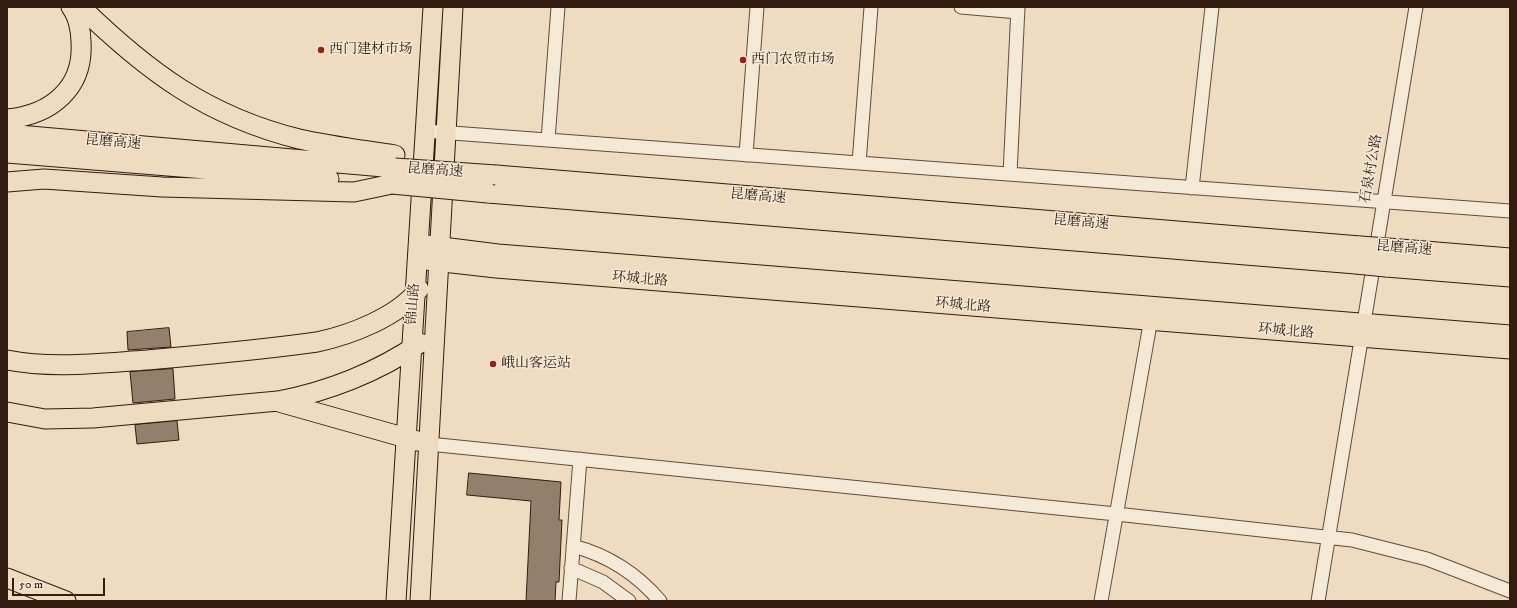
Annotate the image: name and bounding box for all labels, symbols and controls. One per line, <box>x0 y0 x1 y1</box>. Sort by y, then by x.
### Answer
place label: 西门建材市场 <box>329 42 413 58</box>
marker: 西门建材市场 <box>316 45 326 55</box>
place label: 西门农贸市场 <box>751 52 835 68</box>
marker: 西门农贸市场 <box>738 55 748 65</box>
street label: 昆磨高速 <box>84 132 142 154</box>
street label: 石泉村公路 <box>1358 133 1386 205</box>
street label: 昆磨高速 <box>406 161 464 181</box>
street label: 昆磨高速 <box>729 186 787 208</box>
street label: 昆磨高速 <box>1052 212 1110 234</box>
street label: 昆磨高速 <box>1375 238 1433 260</box>
street label: 环城北路 <box>611 269 669 291</box>
street label: 锦山路 <box>404 282 424 326</box>
street label: 环城北路 <box>934 295 992 317</box>
street label: 环城北路 <box>1257 321 1315 343</box>
place label: 峨山客运站 <box>501 356 571 372</box>
marker: 峨山客运站 <box>488 359 498 369</box>
scale bar <box>14 570 107 596</box>
text: 50 m <box>19 577 43 592</box>

